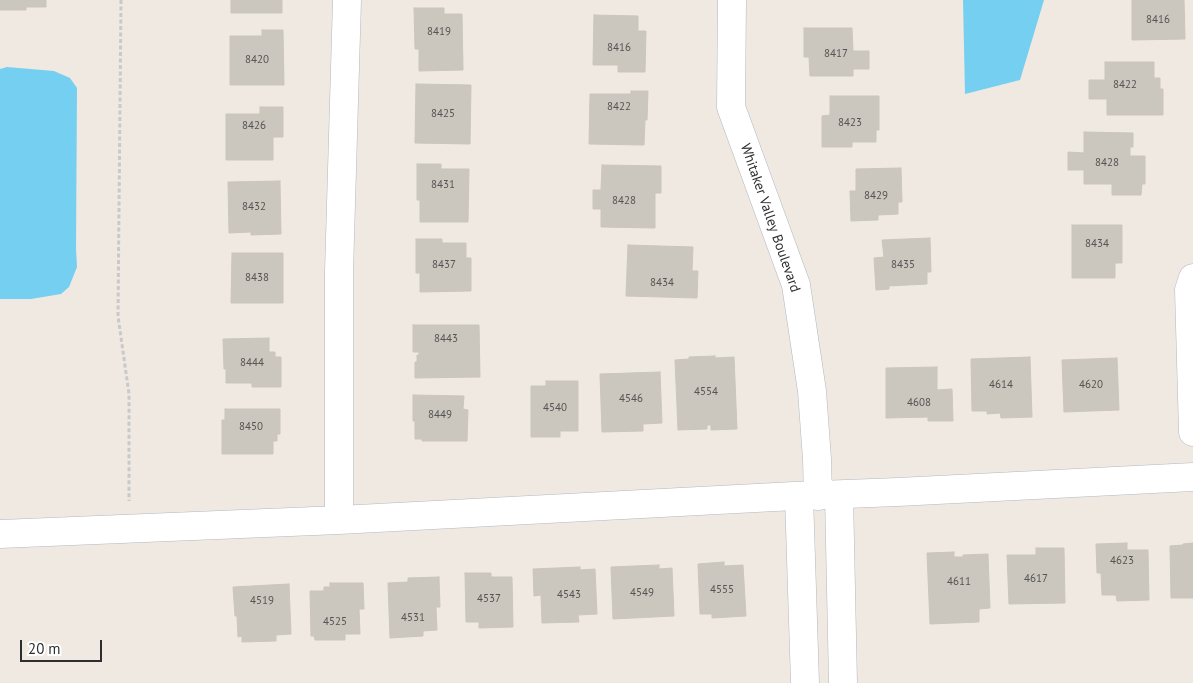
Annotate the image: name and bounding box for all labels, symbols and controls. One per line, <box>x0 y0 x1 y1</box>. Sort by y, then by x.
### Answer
house number: 8416 <box>1146 13 1170 27</box>
house number: 8419 <box>427 25 451 39</box>
house number: 8416 <box>607 41 631 55</box>
house number: 8417 <box>824 47 848 61</box>
house number: 8420 <box>245 53 269 67</box>
house number: 8422 <box>1113 78 1137 92</box>
house number: 8422 <box>607 100 631 114</box>
house number: 8425 <box>431 107 455 121</box>
house number: 8423 <box>838 116 862 130</box>
house number: 8426 <box>242 119 266 133</box>
street label: Whitaker Valley Boulevard <box>737 141 803 295</box>
house number: 8428 <box>1095 156 1119 170</box>
house number: 8431 <box>431 178 455 192</box>
house number: 8429 <box>864 189 888 203</box>
house number: 8428 <box>612 194 636 208</box>
house number: 8432 <box>242 200 266 214</box>
house number: 8434 <box>1085 237 1109 251</box>
house number: 8437 <box>432 258 456 272</box>
house number: 8435 <box>891 258 915 272</box>
house number: 8438 <box>245 271 269 285</box>
house number: 8434 <box>650 276 674 290</box>
house number: 8443 <box>434 332 458 346</box>
house number: 8444 <box>240 356 264 370</box>
house number: 4614 <box>989 378 1013 392</box>
house number: 4620 <box>1079 378 1103 392</box>
house number: 4554 <box>694 385 718 399</box>
house number: 4546 <box>619 392 643 406</box>
house number: 4608 <box>907 396 931 410</box>
house number: 4540 <box>543 401 567 415</box>
house number: 8449 <box>428 408 452 422</box>
house number: 8450 <box>239 420 263 434</box>
house number: 4623 <box>1110 554 1134 568</box>
house number: 4617 <box>1024 572 1048 586</box>
house number: 4611 <box>947 575 971 589</box>
house number: 4555 <box>710 583 734 597</box>
house number: 4549 <box>630 586 654 600</box>
house number: 4543 <box>557 588 581 602</box>
house number: 4537 <box>477 592 501 606</box>
house number: 4519 <box>250 594 274 608</box>
house number: 4531 <box>401 611 425 625</box>
house number: 4525 <box>323 615 347 629</box>
scale bar <box>22 630 105 662</box>
text: 20 m <box>28 639 61 658</box>

